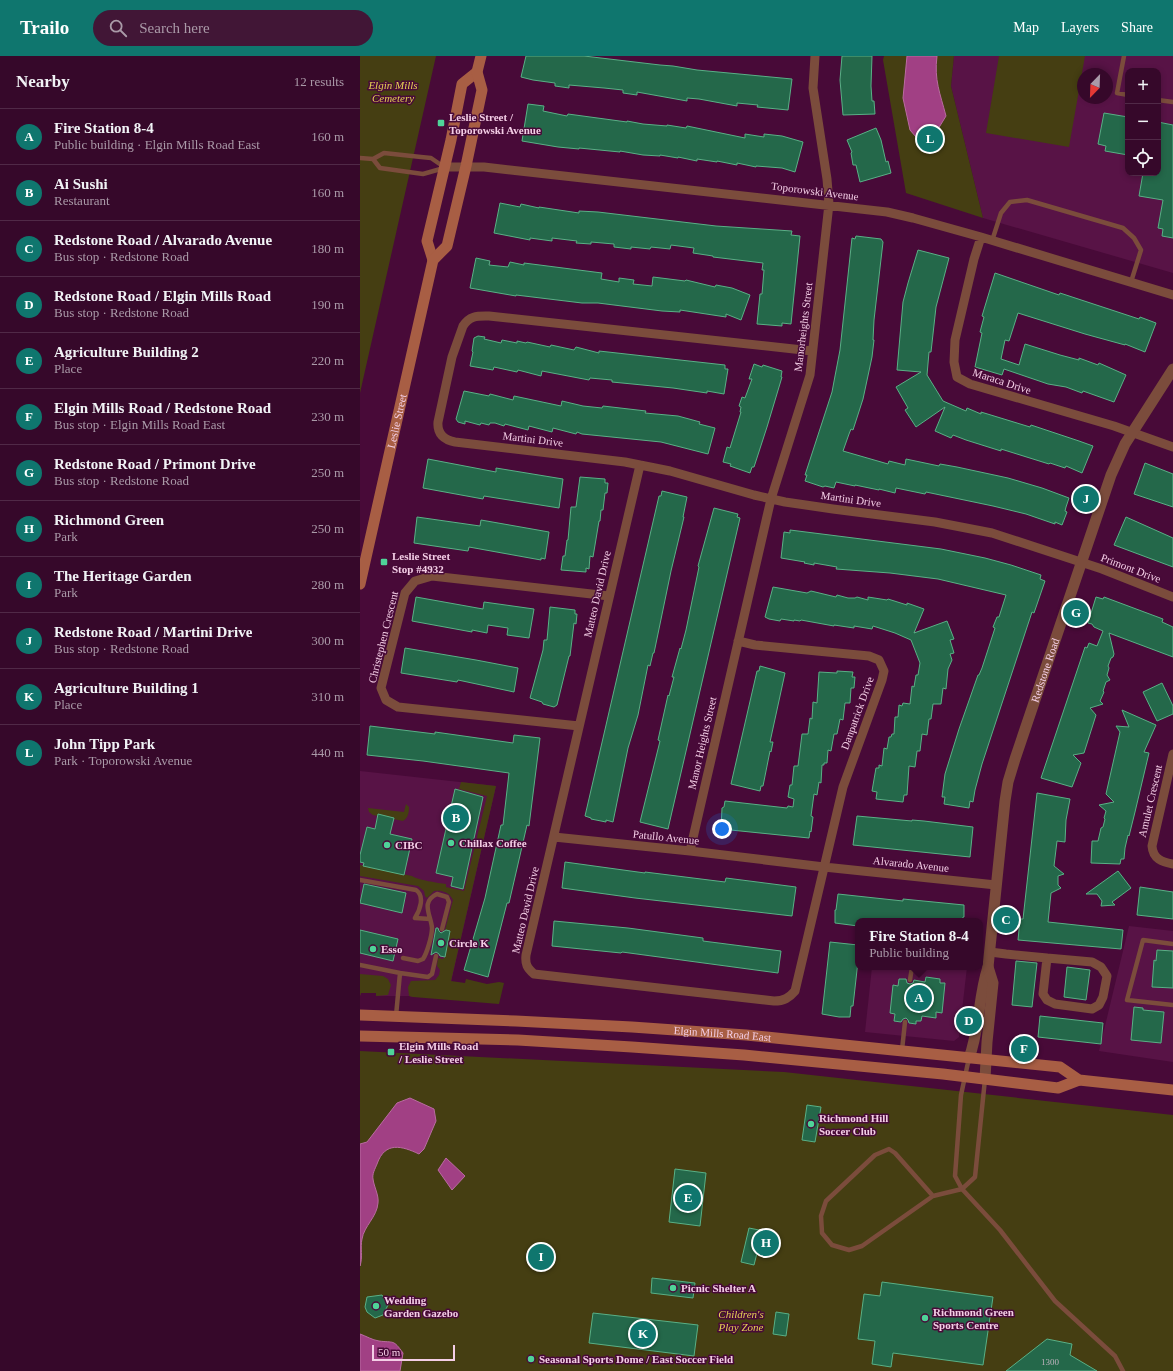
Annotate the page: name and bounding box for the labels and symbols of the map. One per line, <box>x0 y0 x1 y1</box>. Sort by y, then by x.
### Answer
north arrow <box>1077 68 1113 104</box>
park label: Elgin Mills Cemetery <box>367 79 418 104</box>
place label: Leslie Street / Toporowski Avenue <box>449 111 541 136</box>
marker: Leslie Street / Toporowski Avenue <box>436 118 446 128</box>
pin: L <box>917 124 943 154</box>
street label: Toporowski Avenue <box>771 180 859 202</box>
street label: Manorheights Street <box>792 282 814 372</box>
street label: Maraca Drive <box>971 366 1033 396</box>
street label: Leslie Street <box>385 393 409 449</box>
street label: Martini Drive <box>502 429 564 449</box>
pin: J <box>1073 484 1099 514</box>
street label: Martini Drive <box>820 489 882 509</box>
street label: Matteo David Drive <box>581 549 613 639</box>
place label: Leslie Street Stop #4932 <box>392 550 450 575</box>
street label: Primont Drive <box>1099 551 1163 585</box>
marker: Leslie Street Stop #4932 <box>379 557 389 567</box>
street label: Christephen Crescent <box>366 590 400 684</box>
pin: G <box>1063 598 1089 628</box>
street label: Redstone Road <box>1029 636 1062 704</box>
street label: Danpatrick Drive <box>838 675 876 751</box>
street label: Manor Heights Street <box>686 696 718 790</box>
street label: Amulet Crescent <box>1136 763 1164 839</box>
pin: B <box>443 803 469 833</box>
your location <box>712 819 732 839</box>
street label: Patullo Avenue <box>632 828 700 846</box>
place label: Chillax Coffee <box>459 837 527 849</box>
marker: Chillax Coffee <box>446 838 456 848</box>
place label: CIBC <box>395 839 423 851</box>
marker: CIBC <box>382 840 392 850</box>
street label: Alvarado Avenue <box>872 854 950 874</box>
street label: Matteo David Drive <box>509 865 541 955</box>
pin: C <box>993 905 1019 935</box>
place label: Circle K <box>449 937 489 949</box>
marker: Circle K <box>436 938 446 948</box>
place label: Esso <box>381 943 403 955</box>
marker: Esso <box>368 944 378 954</box>
pin: A <box>906 983 932 1013</box>
pin: D <box>956 1006 982 1036</box>
street label: Elgin Mills Road East <box>673 1024 772 1044</box>
pin: F <box>1011 1034 1037 1064</box>
place label: Elgin Mills Road / Leslie Street <box>398 1040 478 1065</box>
marker: Elgin Mills Road / Leslie Street <box>386 1047 396 1057</box>
place label: Richmond Hill Soccer Club <box>819 1112 888 1137</box>
marker: Richmond Hill Soccer Club <box>806 1119 816 1129</box>
pin: E <box>675 1183 701 1213</box>
pin: H <box>753 1228 779 1258</box>
pin: I <box>528 1242 554 1272</box>
place label: Picnic Shelter A <box>681 1282 756 1294</box>
marker: Picnic Shelter A <box>668 1283 678 1293</box>
place label: Wedding Garden Gazebo <box>384 1294 459 1319</box>
marker: Wedding Garden Gazebo <box>371 1301 381 1311</box>
place label: Richmond Green Sports Centre <box>933 1306 1014 1331</box>
park label: Children's Play Zone <box>718 1308 764 1333</box>
marker: Richmond Green Sports Centre <box>920 1313 930 1323</box>
pin: K <box>630 1319 656 1349</box>
scale bar <box>372 1343 455 1362</box>
place label: Seasonal Sports Dome / East Soccer Field <box>539 1353 733 1365</box>
marker: Seasonal Sports Dome / East Soccer Field <box>526 1354 536 1364</box>
house number: 1300 <box>1041 1357 1060 1367</box>

